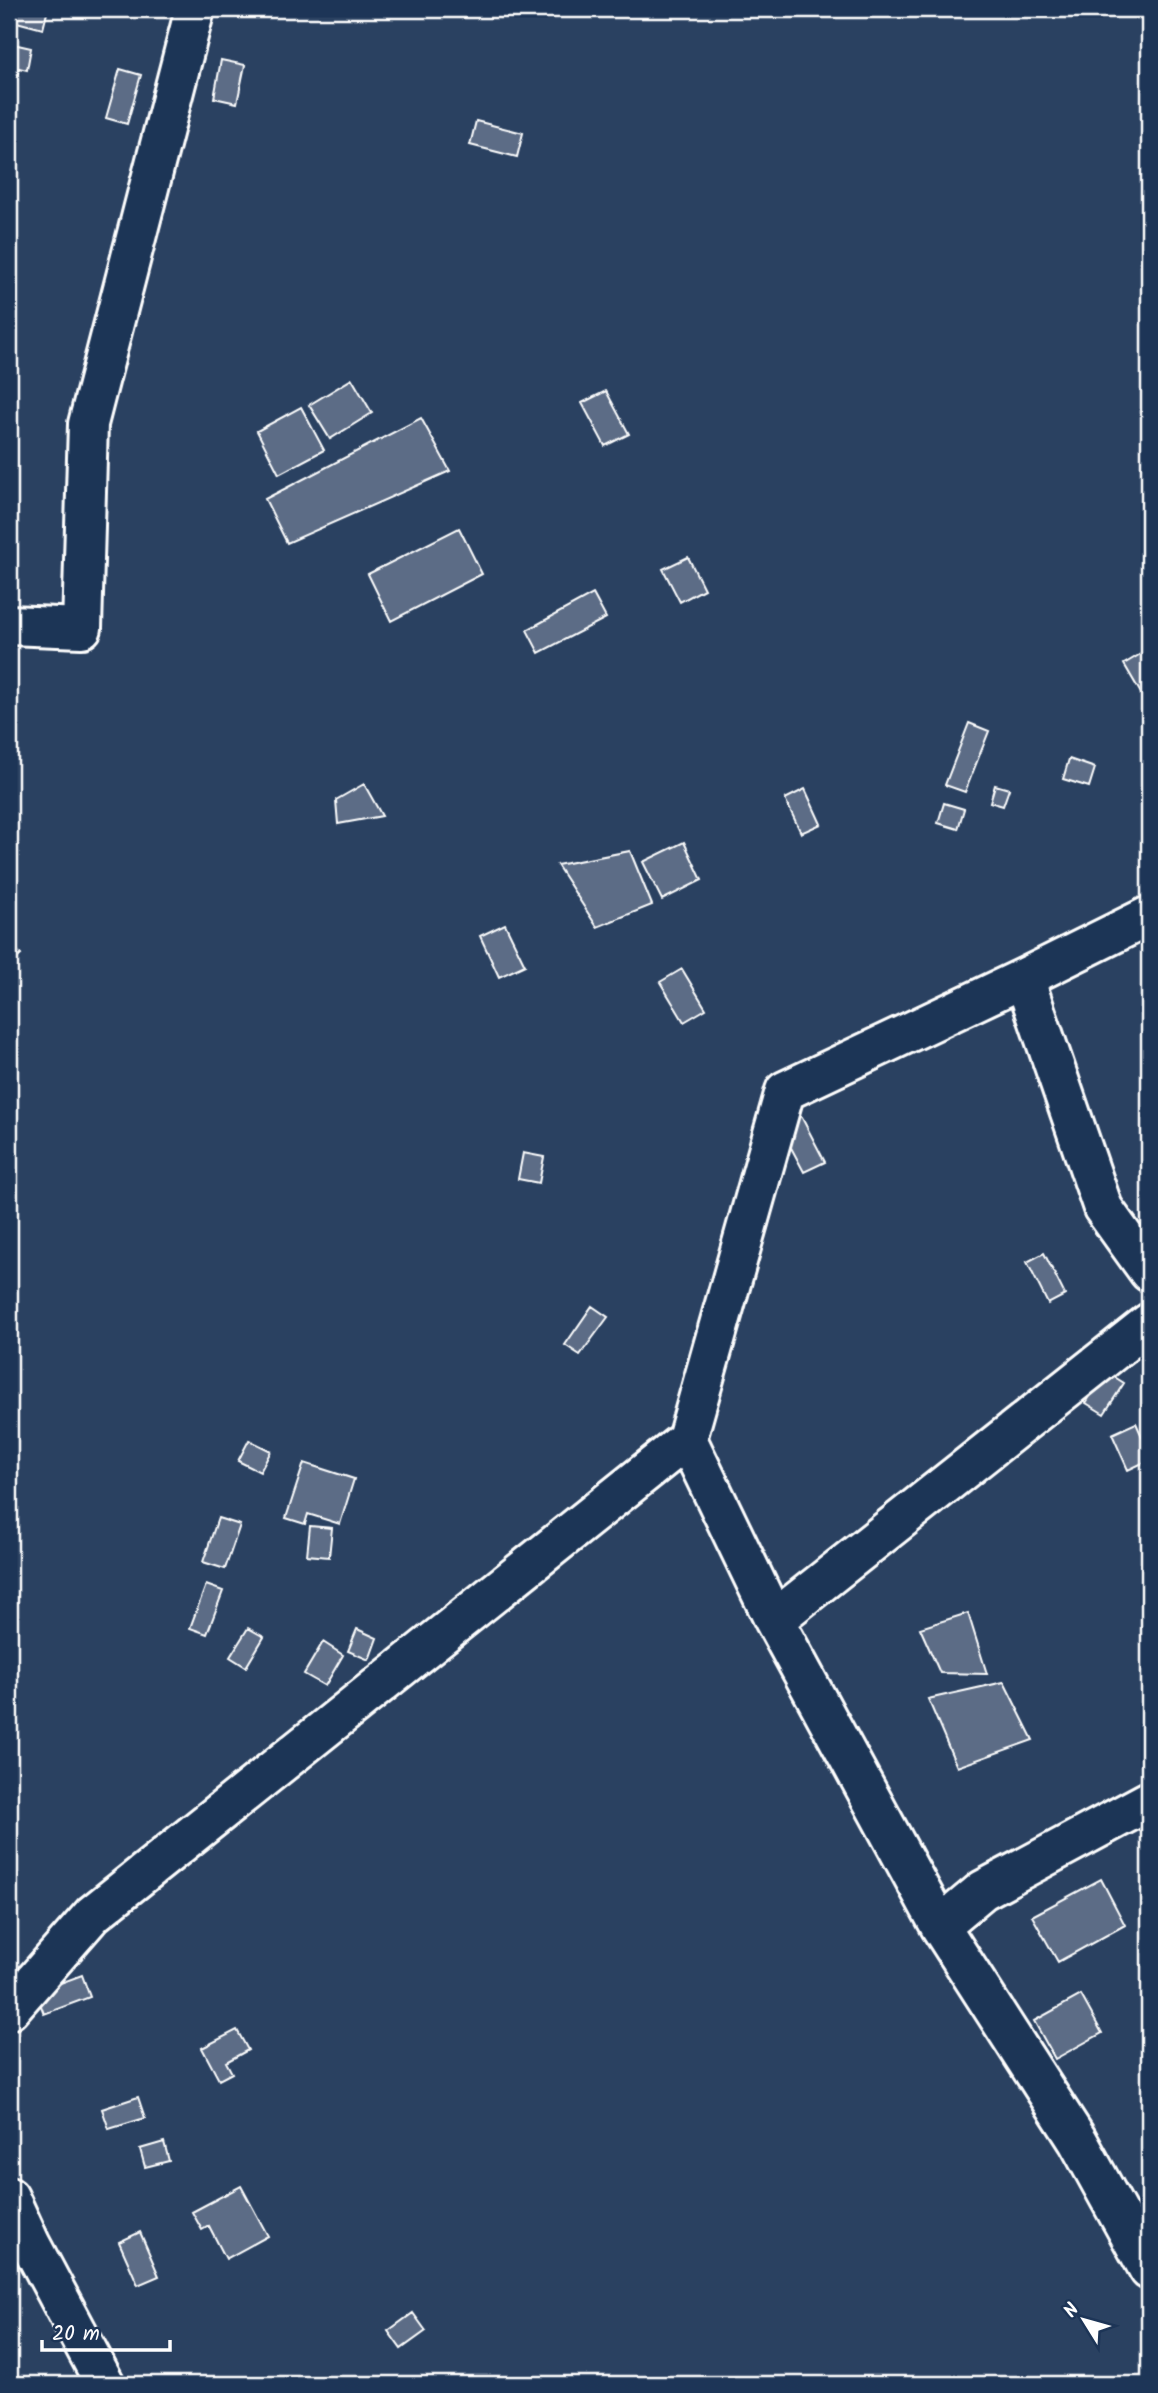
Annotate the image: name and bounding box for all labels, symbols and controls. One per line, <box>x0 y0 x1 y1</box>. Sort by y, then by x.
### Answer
north arrow <box>1050 2284 1120 2354</box>
text: N <box>1056 2297 1088 2325</box>
scale bar <box>42 2309 170 2353</box>
text: 20 m <box>52 2318 100 2351</box>

